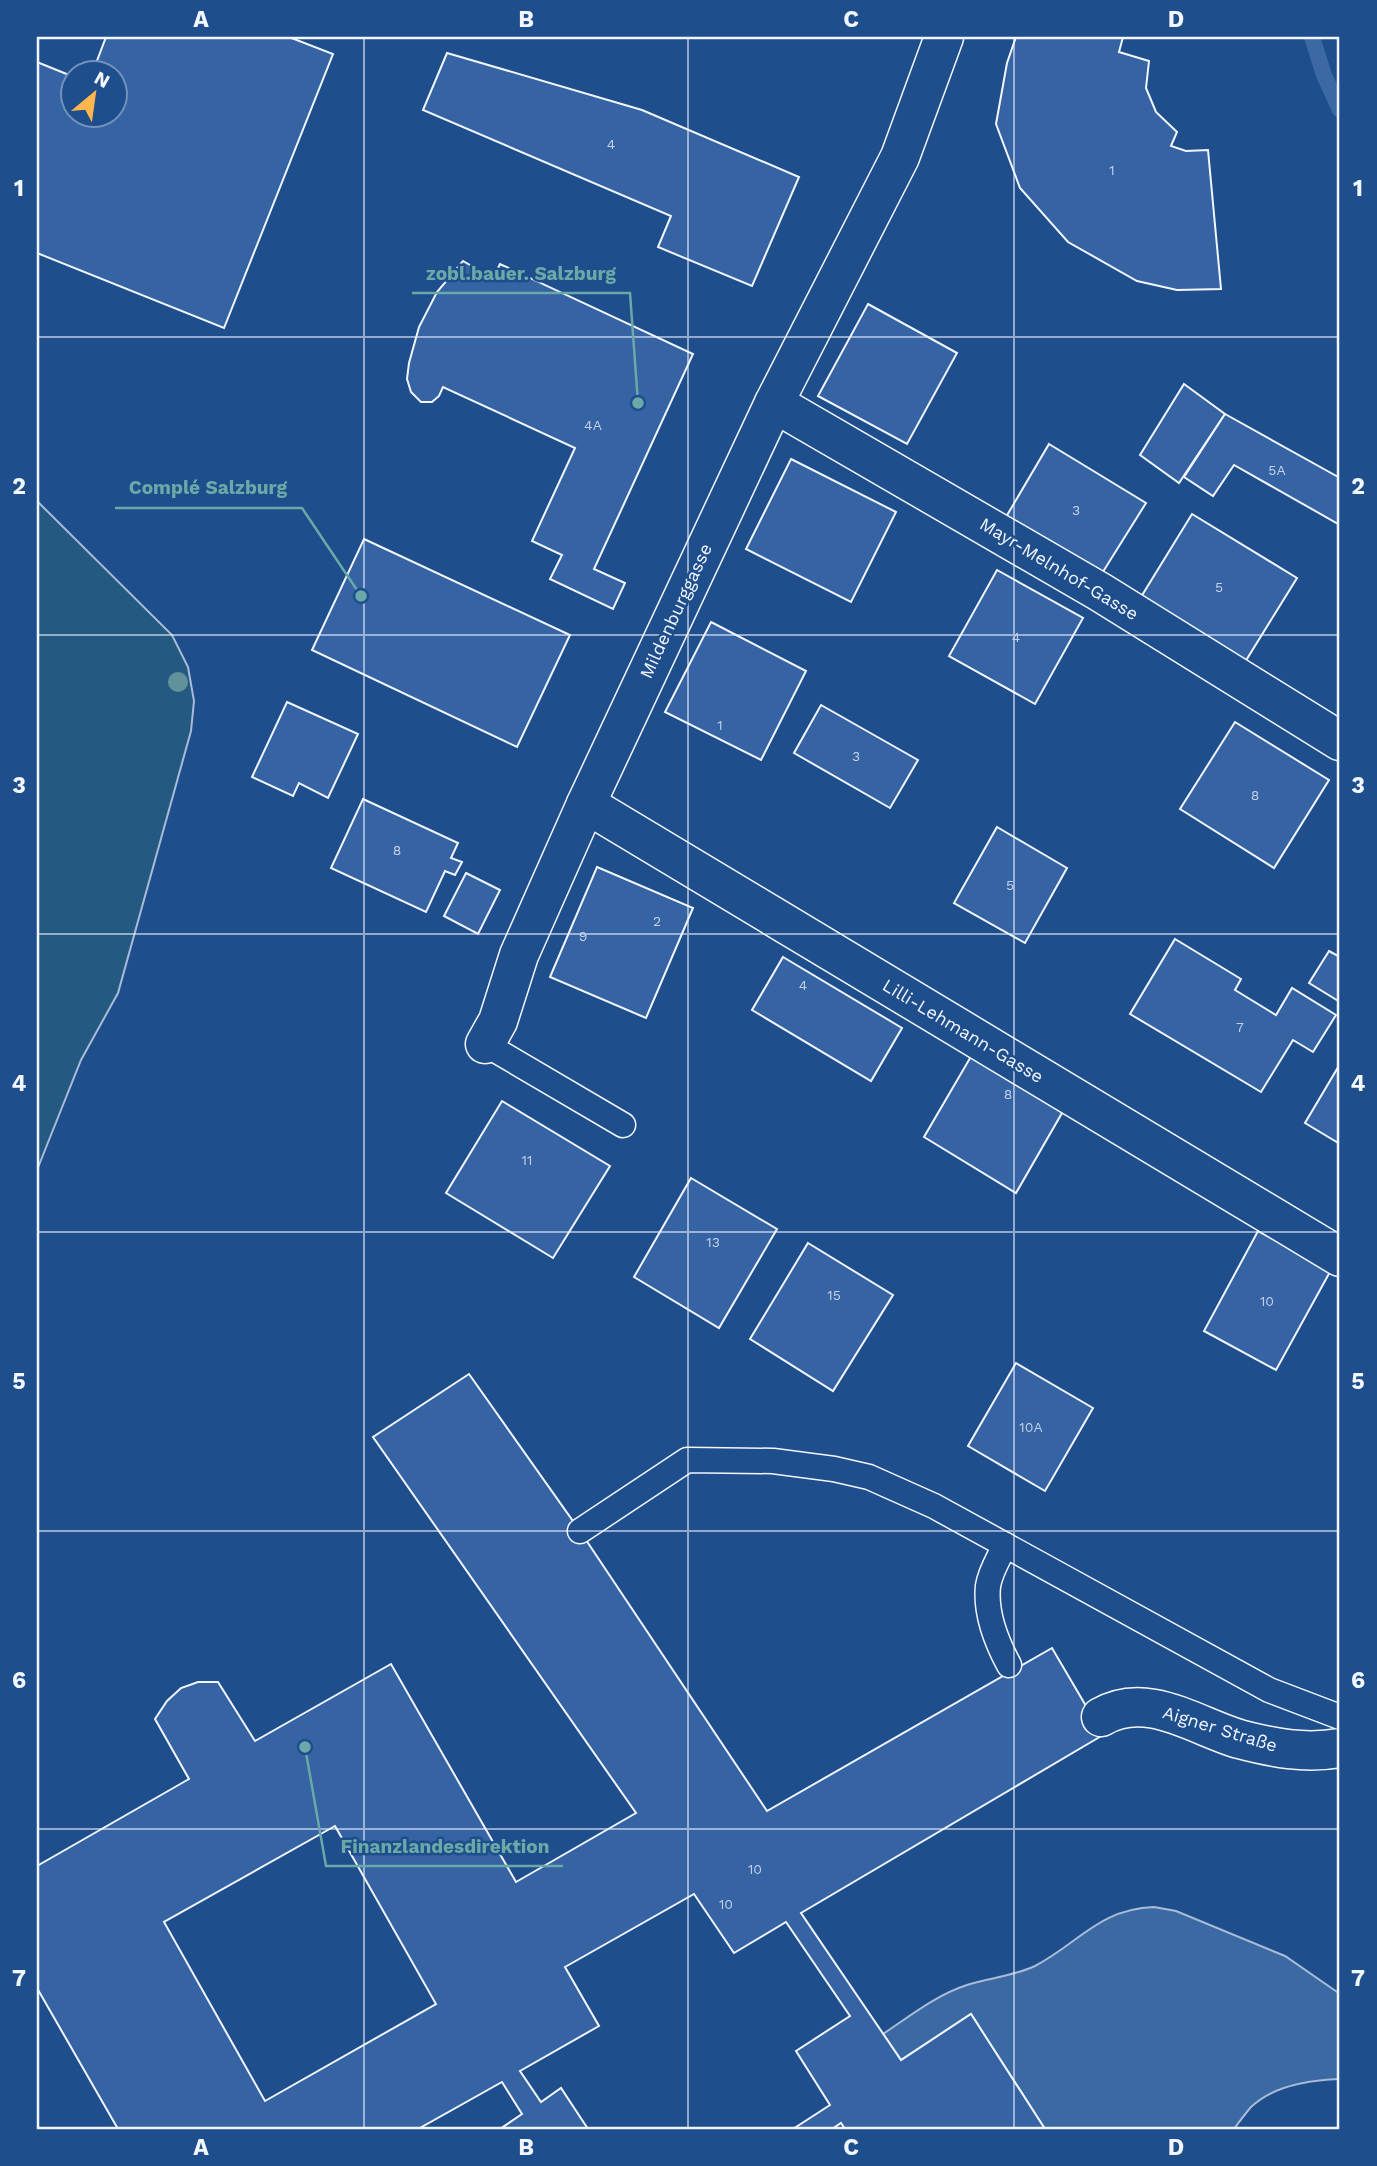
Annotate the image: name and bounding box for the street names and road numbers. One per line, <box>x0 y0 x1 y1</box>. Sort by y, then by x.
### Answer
street label: Mayr-Melnhof-Gasse <box>976 513 1142 624</box>
street label: Mildenburggasse <box>635 540 716 682</box>
street label: Lilli-Lehmann-Gasse <box>879 974 1048 1087</box>
street label: Aigner Straße <box>1160 1701 1280 1756</box>

